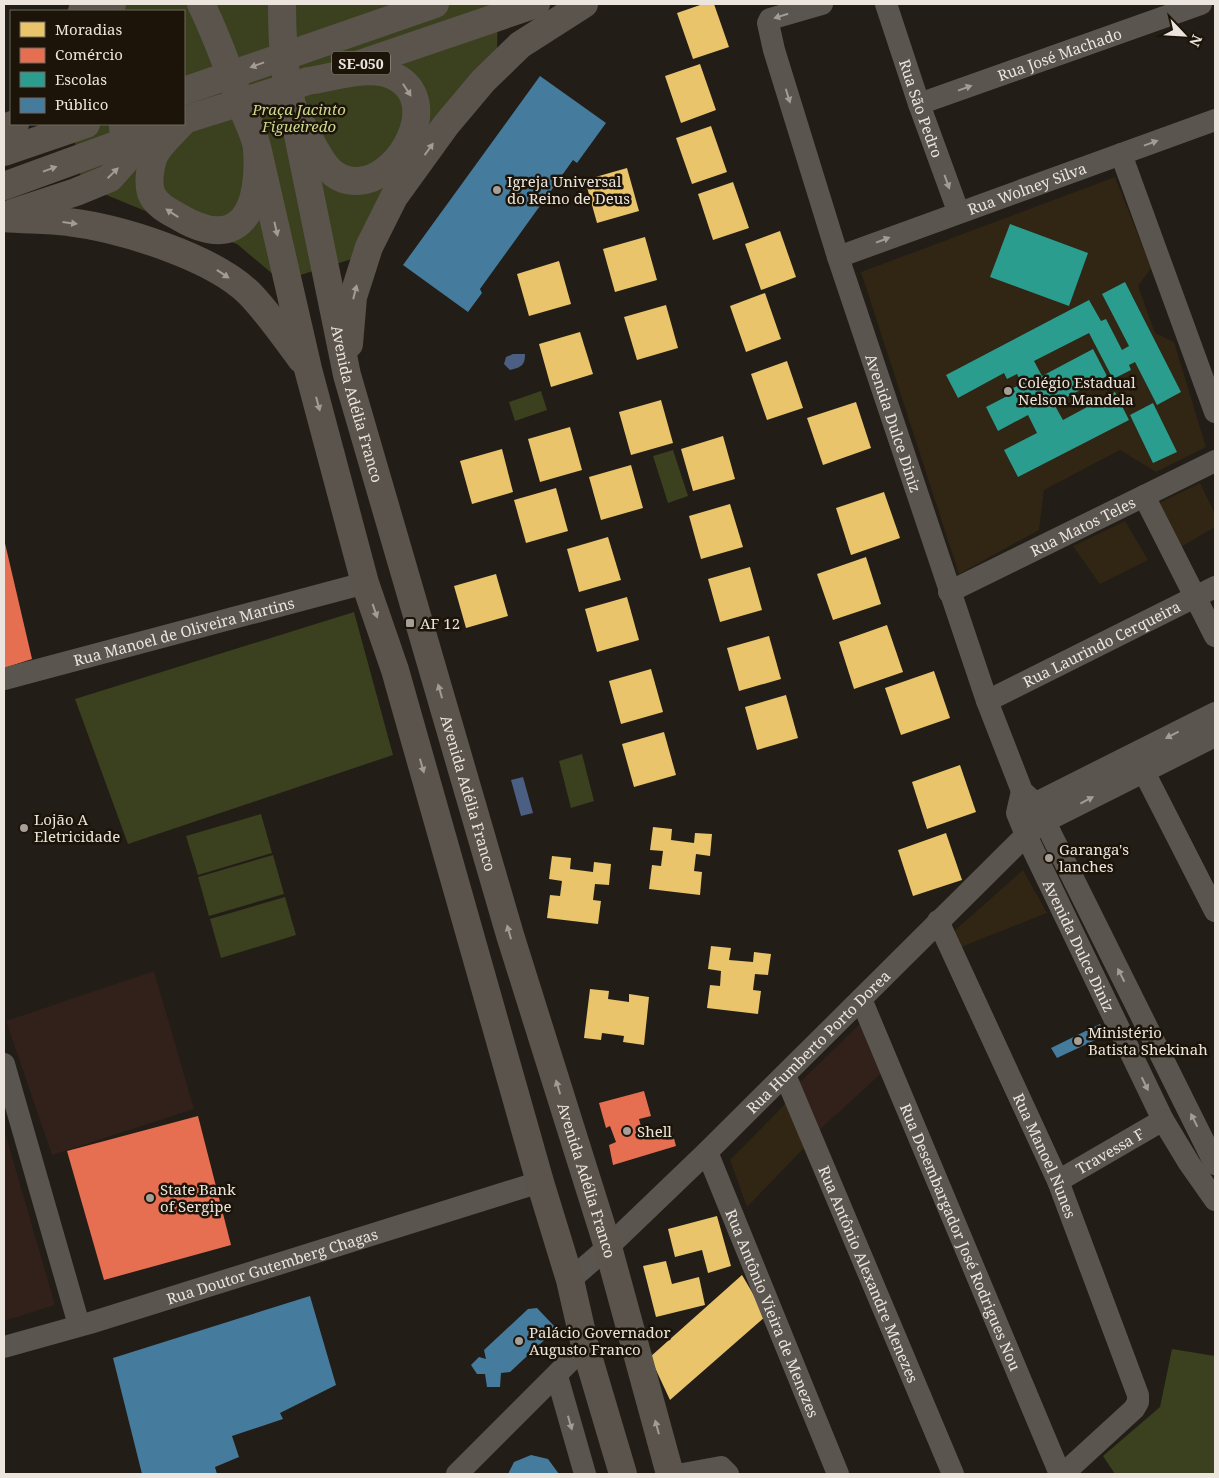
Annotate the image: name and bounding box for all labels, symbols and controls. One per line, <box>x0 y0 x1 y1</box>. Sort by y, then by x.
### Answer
legend <box>10 10 185 125</box>
north arrow <box>1159 10 1209 60</box>
one-way arrow <box>774 13 789 21</box>
text: Moradias <box>55 19 122 39</box>
street label: Rua José Machado <box>995 23 1124 85</box>
text: N <box>1185 32 1207 50</box>
text: Comércio <box>55 44 123 64</box>
road number: SE-050 <box>332 52 390 74</box>
street label: Rua São Pedro <box>895 56 948 160</box>
one-way arrow <box>249 62 264 69</box>
text: Escolas <box>55 69 107 89</box>
one-way arrow <box>403 83 412 97</box>
one-way arrow <box>957 84 972 91</box>
one-way arrow <box>785 89 793 104</box>
text: Público <box>55 94 108 114</box>
park label: Praça Jacinto Figueiredo <box>251 99 346 136</box>
one-way arrow <box>1144 139 1159 146</box>
one-way arrow <box>424 142 434 156</box>
street label: Rua Wolney Silva <box>965 158 1089 219</box>
one-way arrow <box>42 165 57 172</box>
one-way arrow <box>107 167 119 179</box>
place label: Igreja Universal do Reino de Deus <box>507 171 630 208</box>
one-way arrow <box>943 175 951 190</box>
marker: Igreja Universal do Reino de Deus <box>491 184 503 196</box>
one-way arrow <box>166 209 179 218</box>
one-way arrow <box>62 219 78 227</box>
one-way arrow <box>272 221 280 236</box>
one-way arrow <box>876 235 890 243</box>
one-way arrow <box>216 269 230 278</box>
one-way arrow <box>351 285 359 300</box>
street label: Avenida Adélia Franco <box>327 324 388 485</box>
street label: Avenida Dulce Diniz <box>861 351 926 495</box>
place label: Colégio Estadual Nelson Mandela <box>1018 372 1136 409</box>
marker: Colégio Estadual Nelson Mandela <box>1002 385 1014 397</box>
one-way arrow <box>314 396 322 411</box>
street label: Rua Matos Teles <box>1027 492 1139 561</box>
street label: Rua Manoel de Oliveira Martins <box>71 592 297 670</box>
street label: Rua Laurindo Cerqueira <box>1019 596 1184 692</box>
one-way arrow <box>371 604 379 619</box>
place label: AF 12 <box>420 613 460 633</box>
marker: AF 12 <box>404 617 416 629</box>
one-way arrow <box>436 684 444 699</box>
street label: Avenida Adélia Franco <box>437 713 501 873</box>
one-way arrow <box>1165 731 1179 739</box>
one-way arrow <box>418 759 426 774</box>
one-way arrow <box>1080 796 1094 804</box>
place label: Lojão A Eletricidade <box>34 809 120 846</box>
marker: Lojão A Eletricidade <box>18 822 30 834</box>
place label: Garanga's lanches <box>1059 839 1129 876</box>
marker: Garanga's lanches <box>1043 852 1055 864</box>
street label: Avenida Dulce Diniz <box>1039 876 1120 1015</box>
one-way arrow <box>505 924 513 939</box>
street label: Rua Humberto Porto Dorea <box>742 966 894 1118</box>
one-way arrow <box>1117 967 1125 982</box>
place label: Ministério Batista Shekinah <box>1088 1022 1208 1059</box>
marker: Ministério Batista Shekinah <box>1072 1035 1084 1047</box>
one-way arrow <box>1142 1077 1150 1091</box>
one-way arrow <box>553 1079 561 1094</box>
street label: Rua Manoel Nunes <box>1009 1090 1081 1221</box>
street label: Avenida Adélia Franco <box>553 1100 621 1260</box>
street label: Rua Desembargador José Rodrigues Nou <box>896 1100 1026 1374</box>
one-way arrow <box>1190 1112 1198 1127</box>
place label: Shell <box>637 1121 672 1141</box>
street label: Travessa F <box>1072 1123 1148 1179</box>
marker: Shell <box>621 1125 633 1137</box>
street label: Rua Antônio Alexandre Menezes <box>814 1163 923 1386</box>
place label: State Bank of Sergipe <box>160 1179 236 1216</box>
marker: State Bank of Sergipe <box>144 1192 156 1204</box>
street label: Rua Antônio Vieira de Menezes <box>721 1206 824 1421</box>
street label: Rua Doutor Gutemberg Chagas <box>164 1223 380 1308</box>
place label: Palácio Governador Augusto Franco <box>529 1322 671 1359</box>
marker: Palácio Governador Augusto Franco <box>513 1335 525 1347</box>
one-way arrow <box>567 1416 575 1431</box>
one-way arrow <box>653 1420 661 1435</box>

